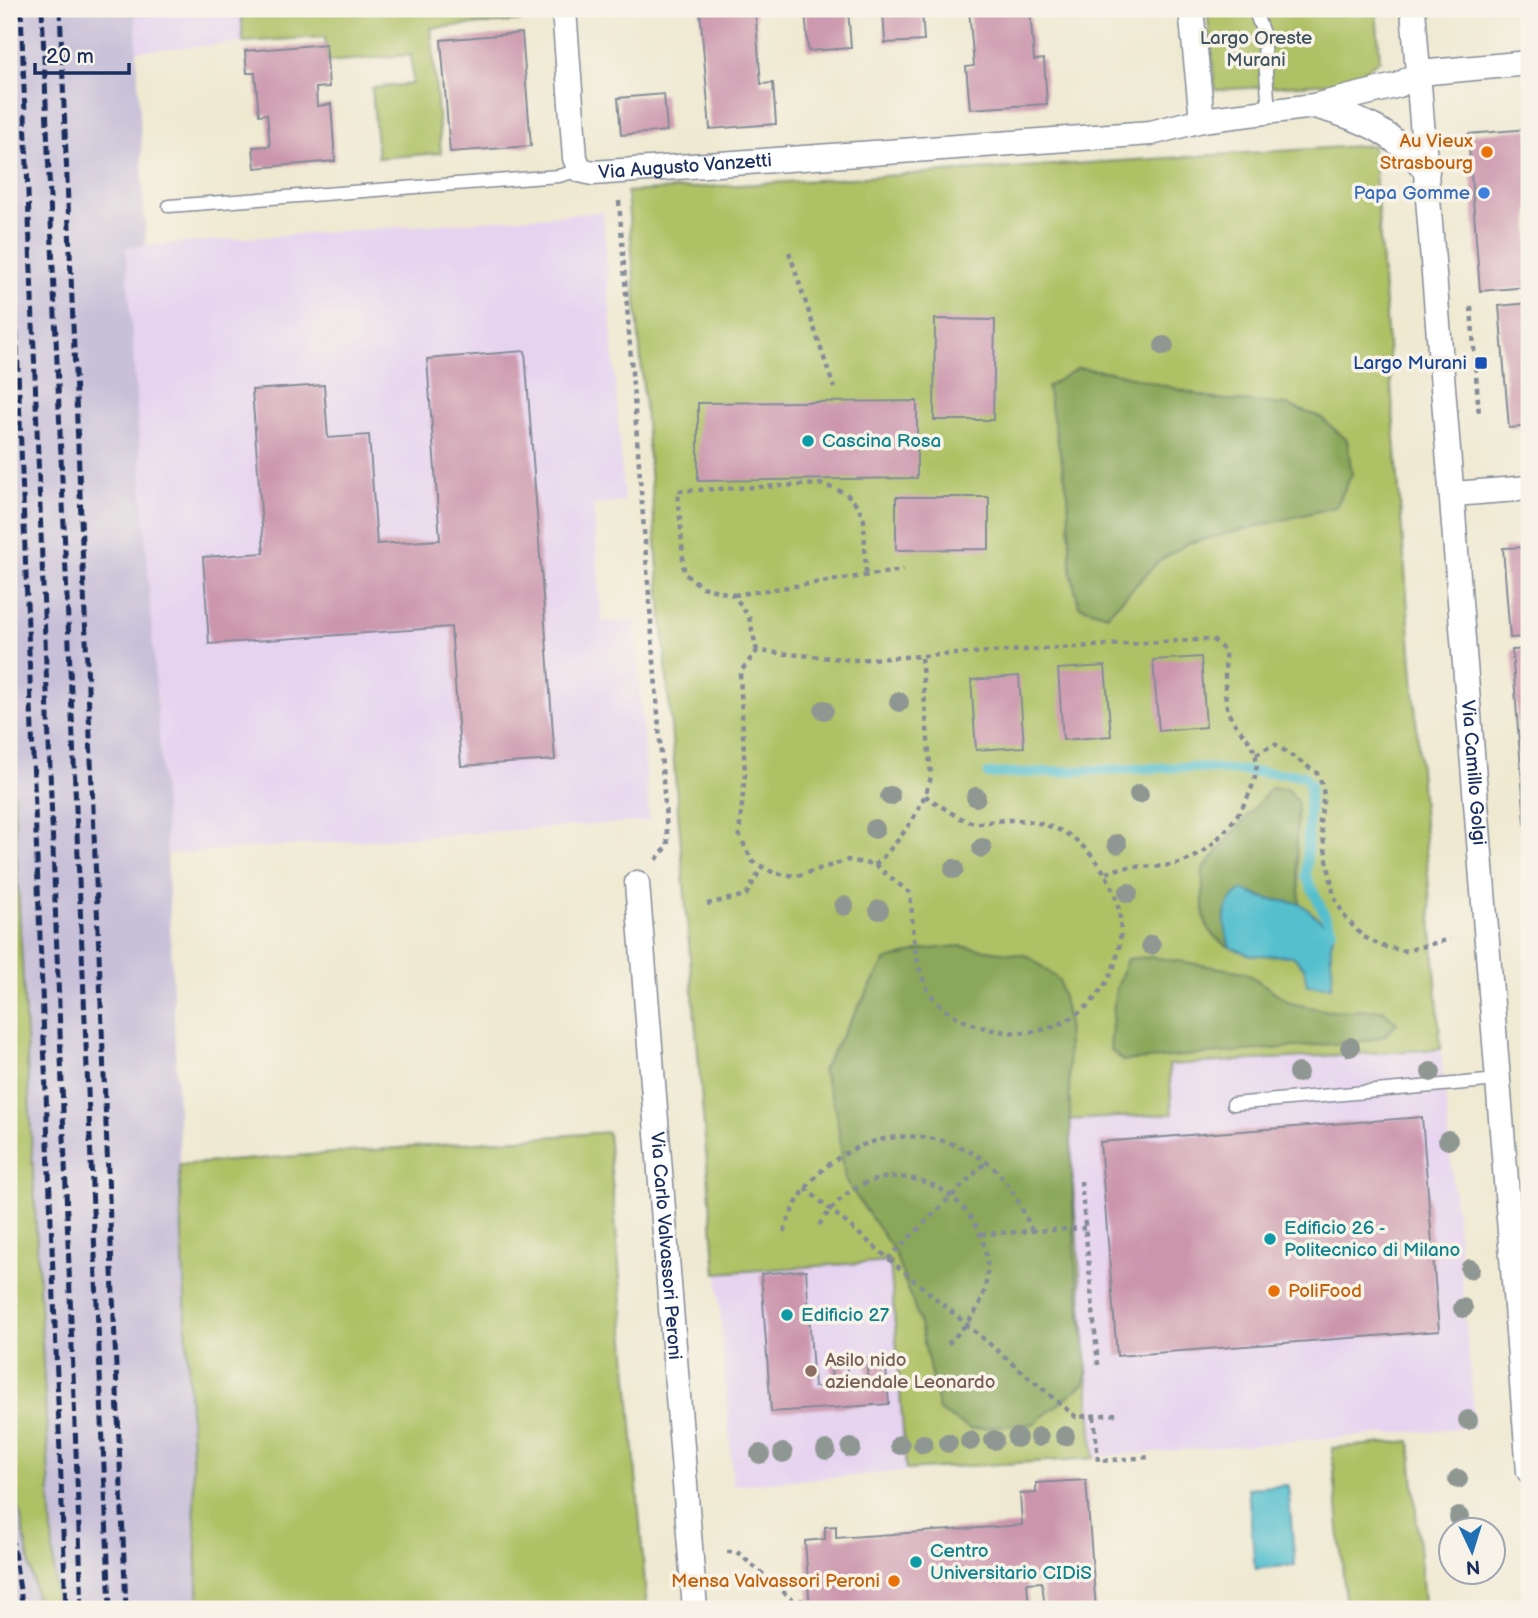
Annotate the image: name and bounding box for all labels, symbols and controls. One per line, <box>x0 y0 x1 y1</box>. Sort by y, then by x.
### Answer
park label: Largo Oreste Murani <box>1200 27 1312 72</box>
scale bar <box>35 32 130 76</box>
text: 20 m <box>46 44 94 69</box>
place label: Au Vieux Strasbourg <box>1380 130 1473 175</box>
marker: Au Vieux Strasbourg <box>1479 144 1495 160</box>
street label: Via Augusto Vanzetti <box>598 149 772 184</box>
place label: Papa Gomme <box>1353 182 1470 205</box>
marker: Papa Gomme <box>1476 185 1492 201</box>
place label: Largo Murani <box>1353 352 1467 375</box>
marker: Largo Murani <box>1473 355 1489 371</box>
place label: Cascina Rosa <box>822 430 941 453</box>
marker: Cascina Rosa <box>800 433 816 449</box>
street label: Via Camillo Golgi <box>1456 699 1491 846</box>
street label: Via Carlo Valvassori Peroni <box>645 1131 687 1361</box>
place label: Edificio 26 - Politecnico di Milano <box>1284 1217 1460 1262</box>
marker: Edificio 26 - Politecnico di Milano <box>1262 1231 1278 1247</box>
place label: PoliFood <box>1288 1280 1362 1303</box>
marker: PoliFood <box>1266 1283 1282 1299</box>
place label: Edificio 27 <box>801 1304 890 1327</box>
marker: Edificio 27 <box>779 1307 795 1323</box>
place label: Asilo nido aziendale Leonardo <box>825 1349 995 1394</box>
marker: Asilo nido aziendale Leonardo <box>803 1363 819 1379</box>
north arrow <box>1436 1516 1506 1586</box>
place label: Centro Universitario CIDiS <box>930 1540 1092 1585</box>
marker: Centro Universitario CIDiS <box>908 1554 924 1570</box>
text: N <box>1465 1554 1481 1578</box>
place label: Mensa Valvassori Peroni <box>671 1570 880 1593</box>
marker: Mensa Valvassori Peroni <box>886 1573 902 1589</box>

